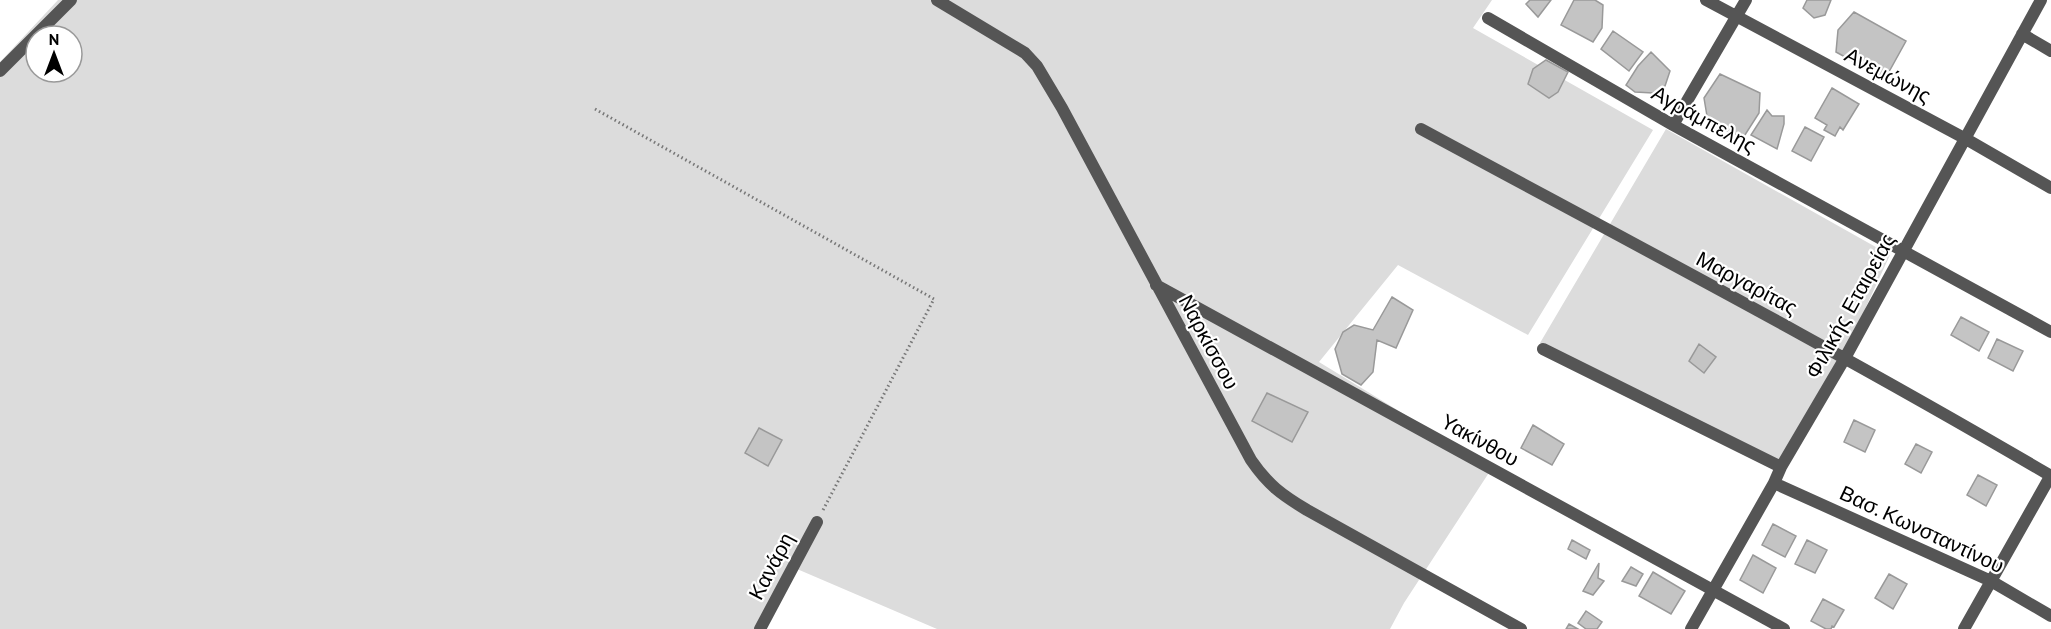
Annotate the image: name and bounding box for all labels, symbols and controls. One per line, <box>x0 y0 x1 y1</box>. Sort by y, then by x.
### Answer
north arrow <box>24 24 84 84</box>
text: N <box>49 29 59 49</box>
street label: Ανεμώνης <box>1840 41 1936 109</box>
street label: Αγράμπελης <box>1647 79 1761 159</box>
street label: Φιλικής Εταιρείας <box>1799 229 1901 383</box>
street label: Μαργαρίτας <box>1692 245 1802 321</box>
street label: Ναρκίσσου <box>1173 290 1245 394</box>
street label: Υακίνθου <box>1436 408 1524 472</box>
street label: Βασ. Κωνσταντίνου <box>1835 479 2009 579</box>
street label: Κανάρη <box>742 528 800 604</box>

